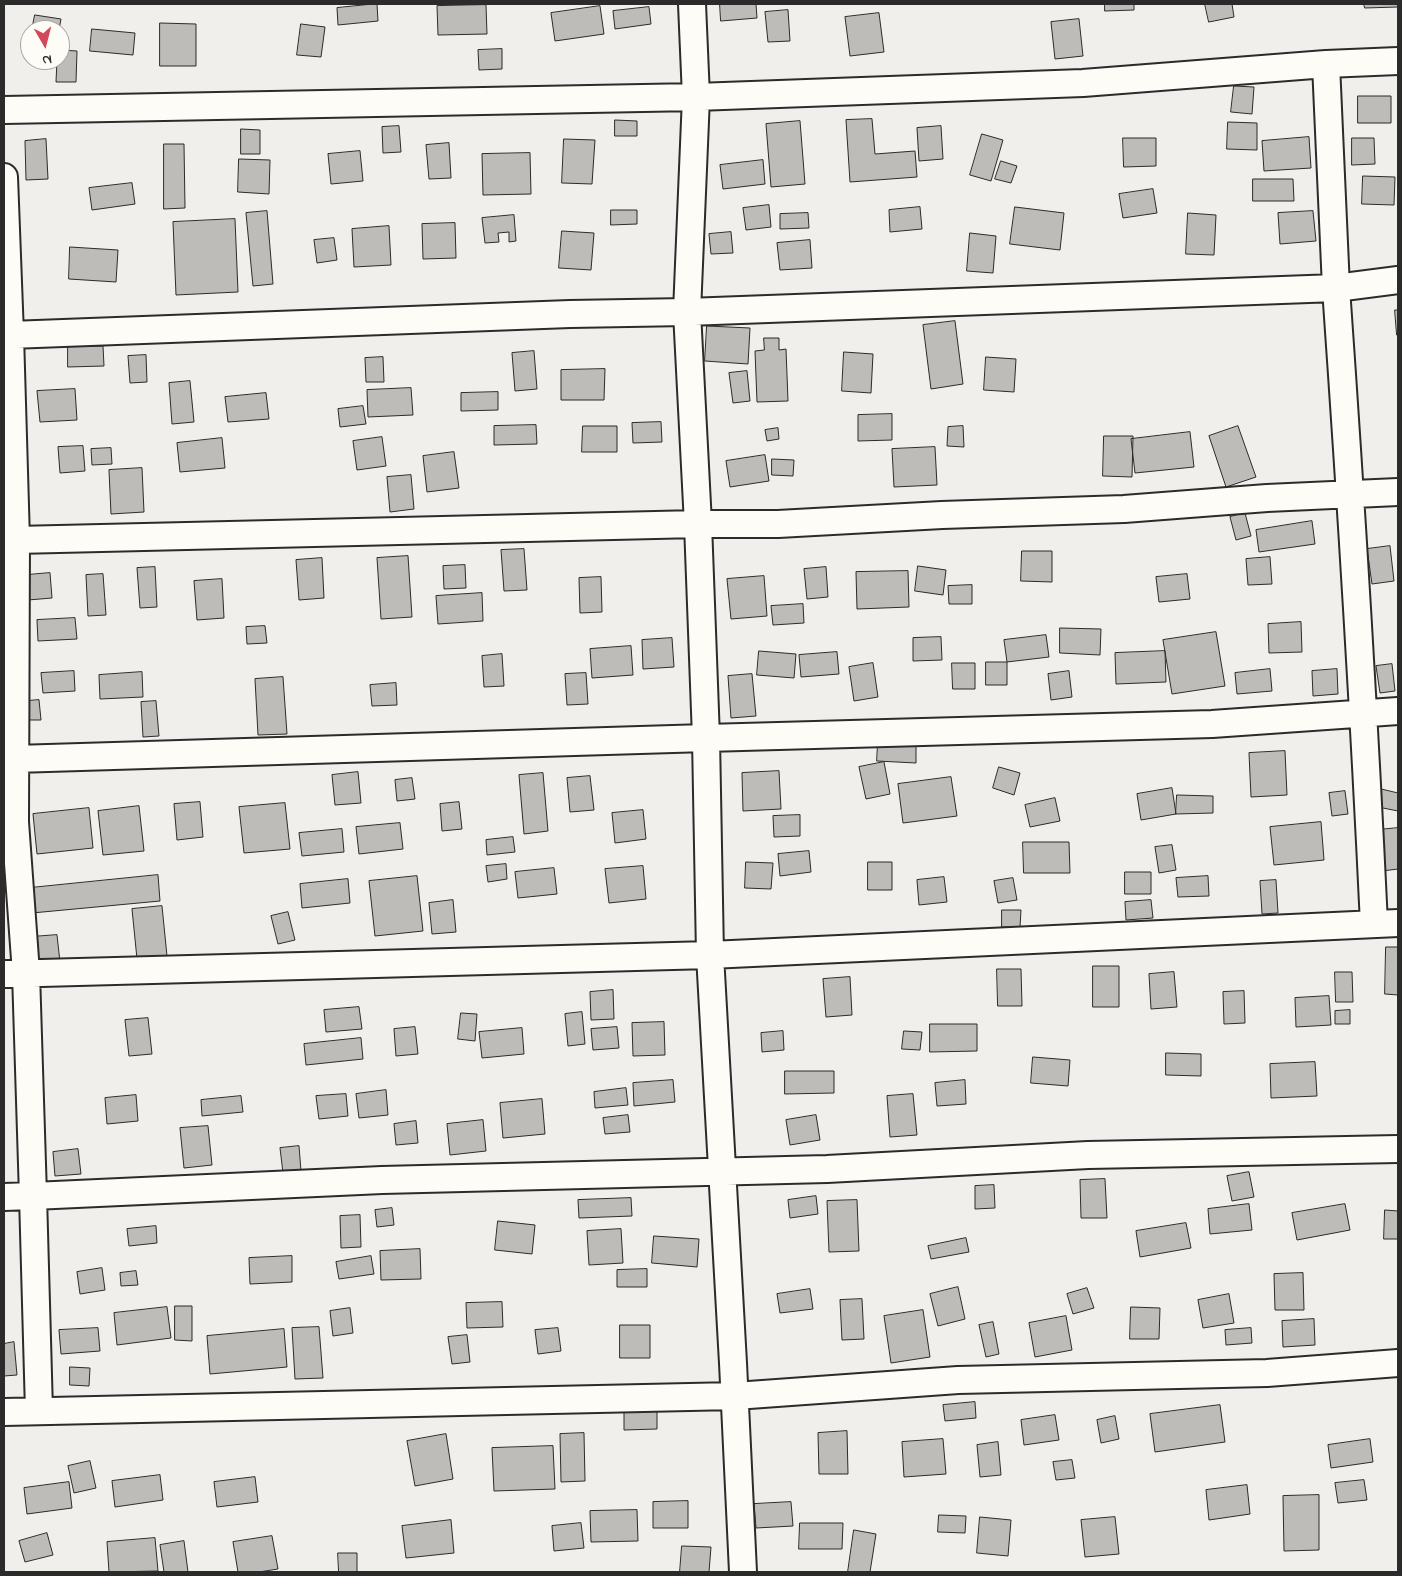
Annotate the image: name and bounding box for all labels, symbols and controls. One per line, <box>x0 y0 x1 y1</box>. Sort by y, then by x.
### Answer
north arrow <box>20 20 70 70</box>
text: N <box>41 48 53 70</box>

